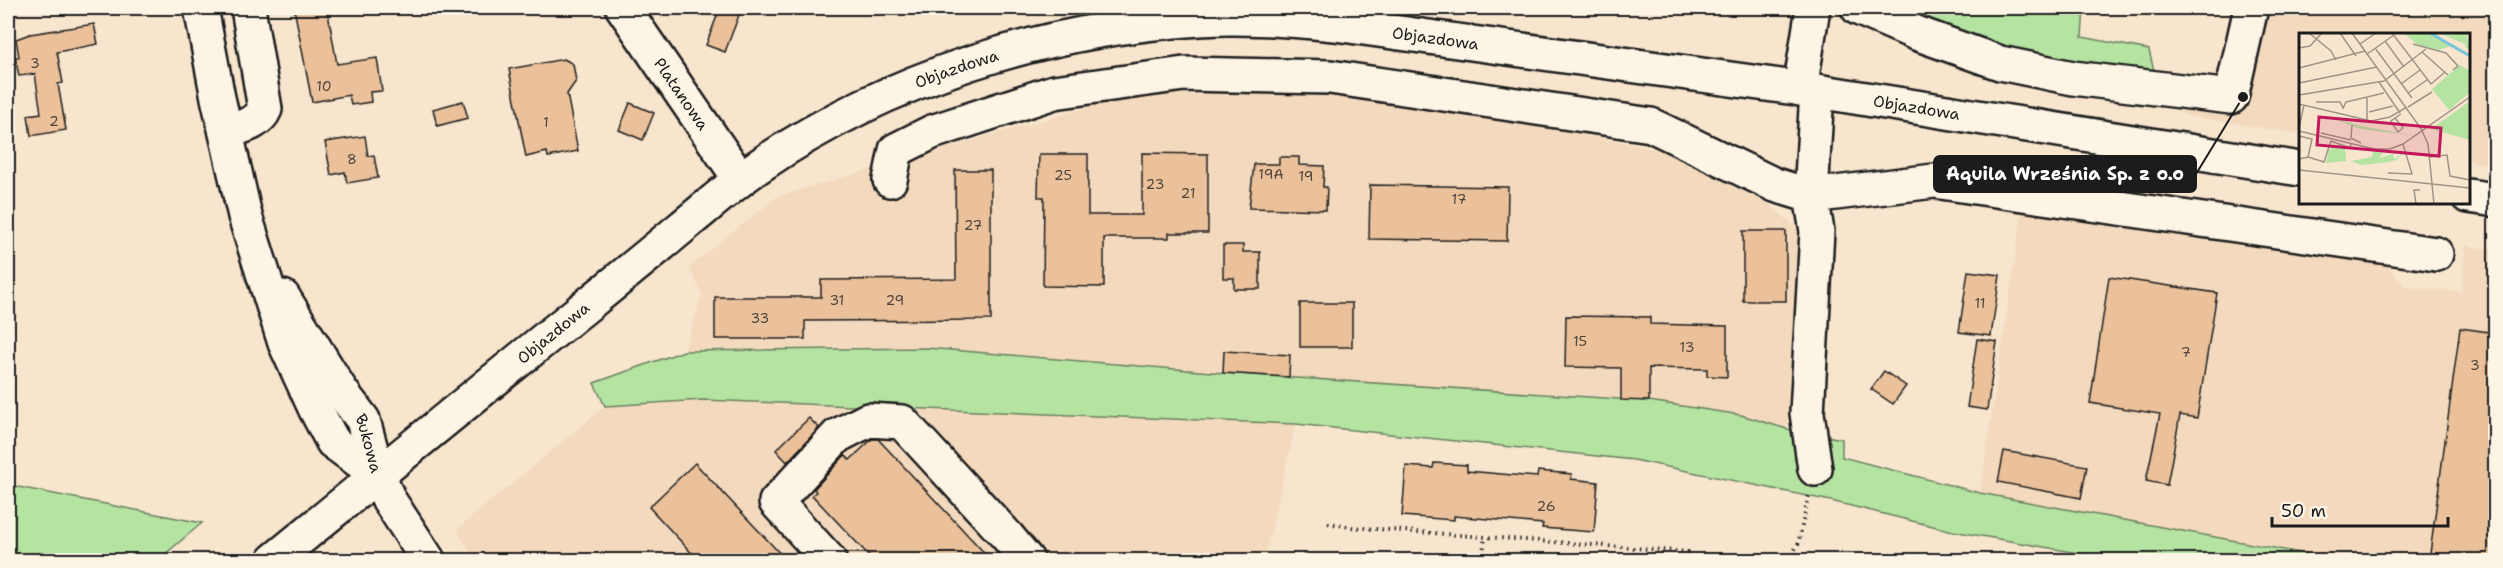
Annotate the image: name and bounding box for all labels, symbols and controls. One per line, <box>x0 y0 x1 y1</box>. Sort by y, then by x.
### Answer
street label: Objazdowa <box>1391 22 1480 55</box>
inset map <box>2299 33 2470 204</box>
street label: Objazdowa <box>912 45 1001 93</box>
house number: 3 <box>30 54 40 72</box>
street label: Platanowa <box>649 54 714 134</box>
house number: 10 <box>316 77 332 95</box>
street label: Objazdowa <box>1872 90 1961 125</box>
house number: 2 <box>49 112 59 130</box>
house number: 1 <box>543 113 549 131</box>
house number: 8 <box>347 150 357 168</box>
callout: Aquila Września Sp. z o.o <box>1934 156 2196 192</box>
text: Aquila Września Sp. z o.o <box>1946 162 2184 186</box>
house number: 19A <box>1258 165 1284 183</box>
house number: 25 <box>1054 166 1072 184</box>
house number: 19 <box>1298 167 1314 185</box>
house number: 23 <box>1146 175 1164 193</box>
house number: 21 <box>1181 184 1195 202</box>
house number: 17 <box>1452 190 1466 208</box>
house number: 27 <box>964 216 982 234</box>
house number: 31 <box>830 291 844 309</box>
house number: 29 <box>886 291 904 309</box>
house number: 11 <box>1974 294 1986 312</box>
street label: Objazdowa <box>513 297 594 369</box>
house number: 33 <box>751 309 769 327</box>
house number: 15 <box>1573 332 1587 350</box>
house number: 13 <box>1680 338 1694 356</box>
house number: 7 <box>2181 343 2191 361</box>
house number: 3 <box>2470 356 2480 374</box>
street label: Bukowa <box>351 409 387 475</box>
scale bar <box>2272 490 2448 528</box>
house number: 26 <box>1537 497 1556 515</box>
text: 50 m <box>2281 499 2326 523</box>

